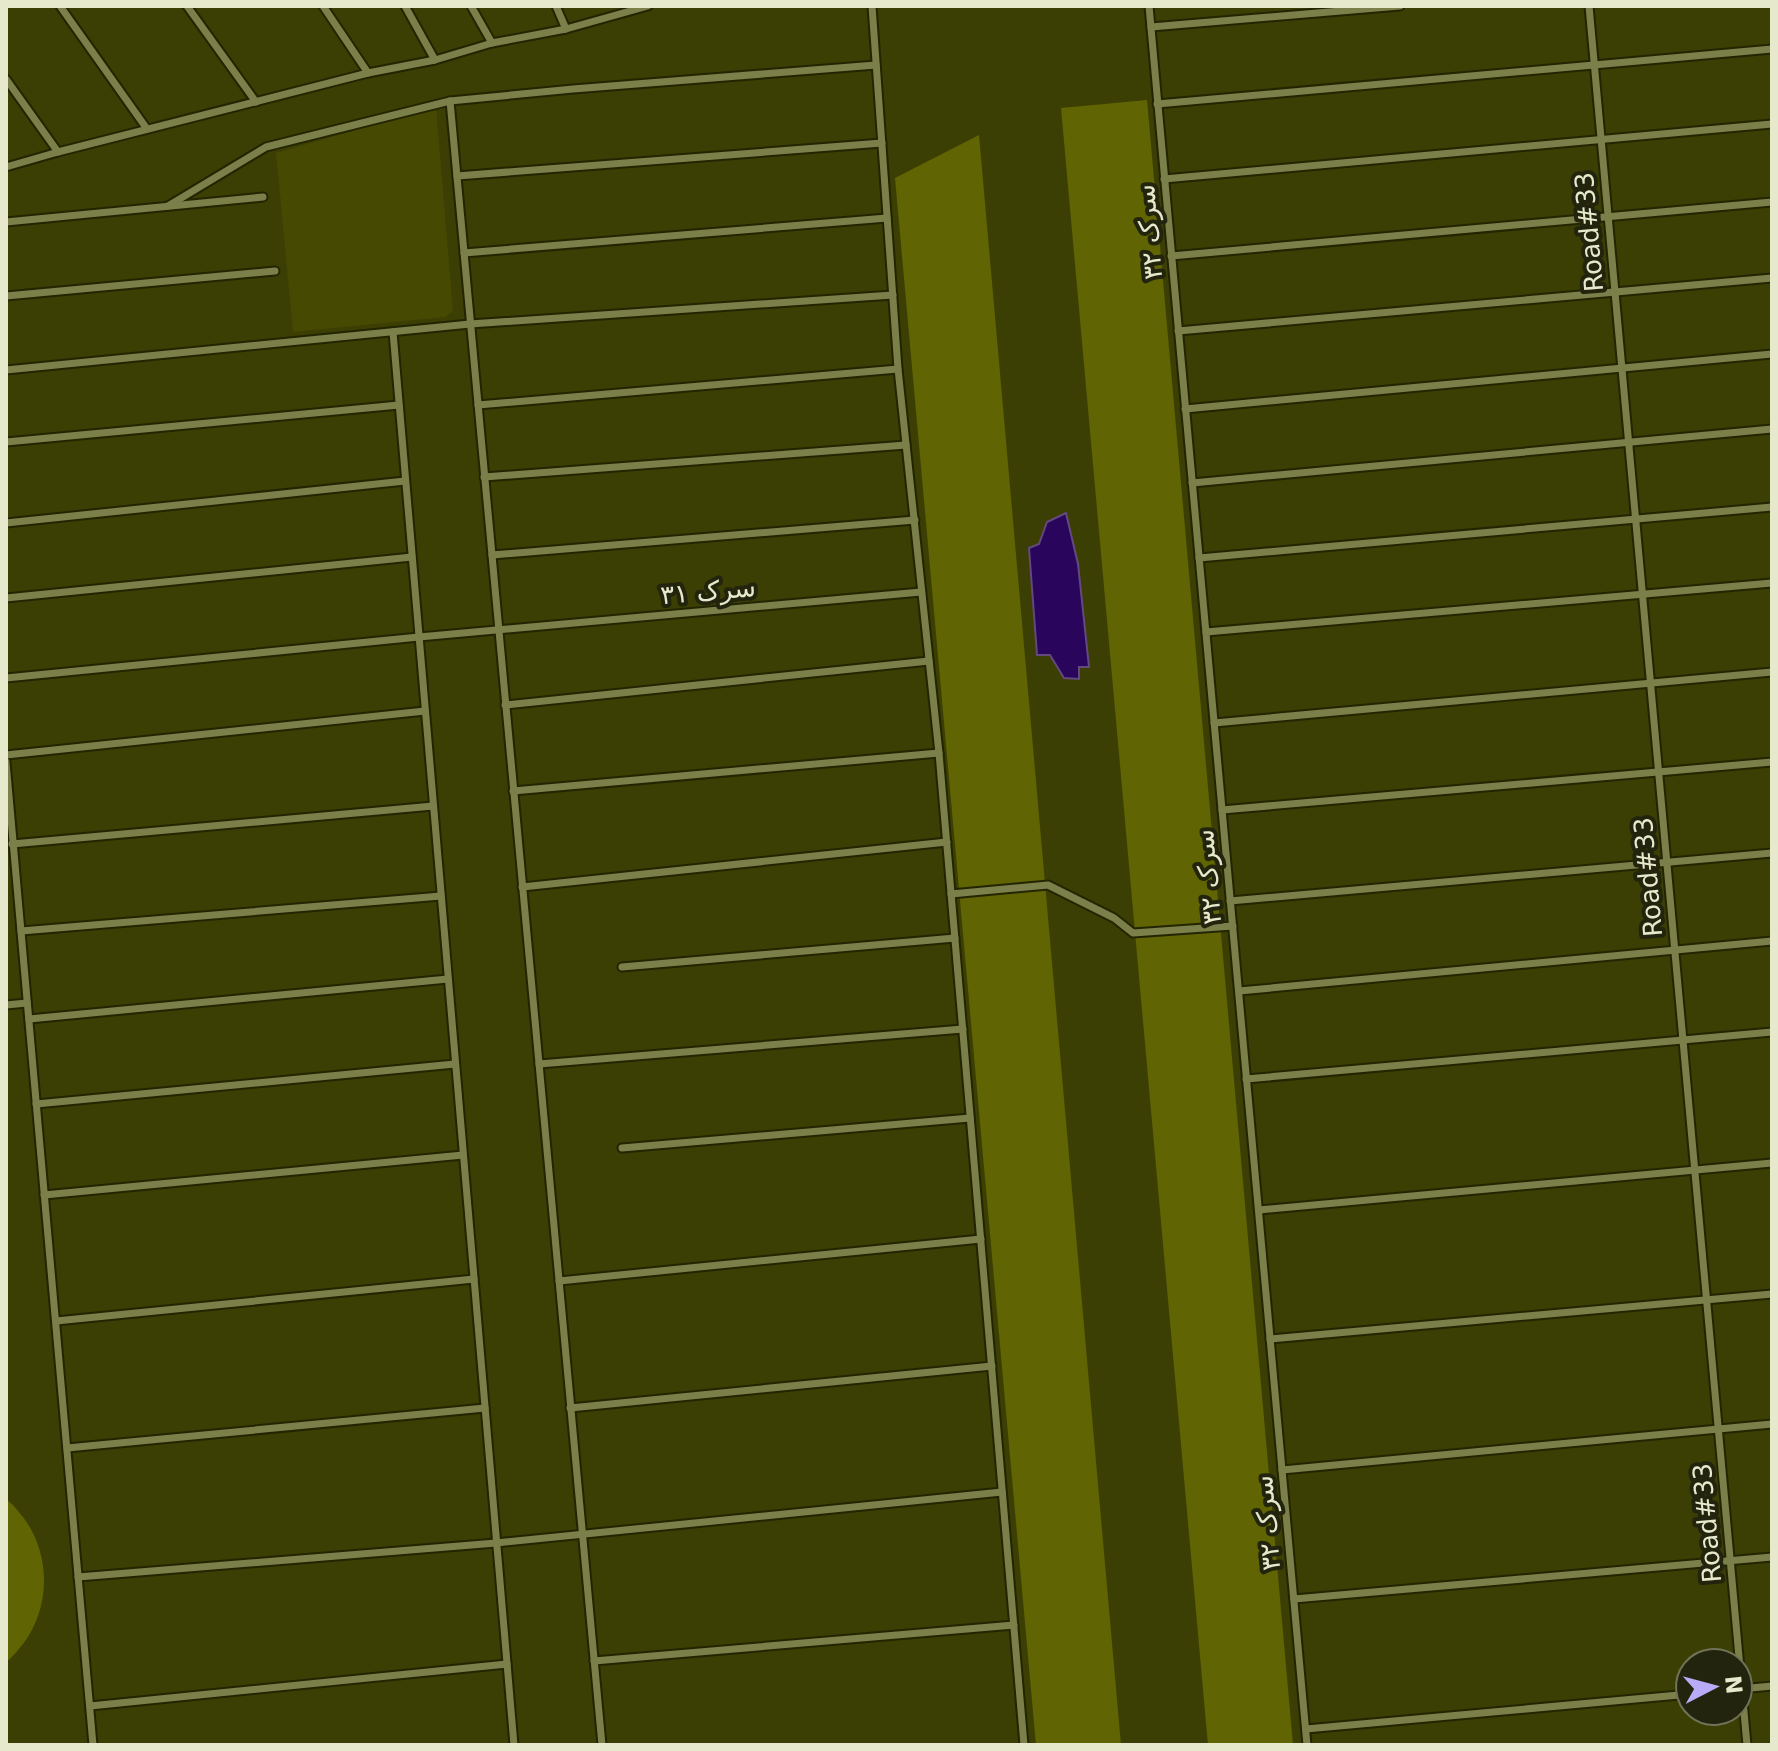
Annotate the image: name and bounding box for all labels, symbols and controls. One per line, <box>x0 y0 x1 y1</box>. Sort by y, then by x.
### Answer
street label: Road#33 <box>1569 171 1609 293</box>
street label: سرک ۳۲ <box>1130 183 1169 281</box>
street label: سرک ۳۱ <box>659 572 757 611</box>
street label: Road#33 <box>1628 816 1668 938</box>
street label: سرک ۳۲ <box>1189 828 1228 926</box>
street label: Road#33 <box>1687 1462 1727 1584</box>
street label: سرک ۳۲ <box>1248 1474 1287 1572</box>
north arrow <box>1674 1647 1754 1727</box>
text: N <box>1720 1674 1747 1695</box>

